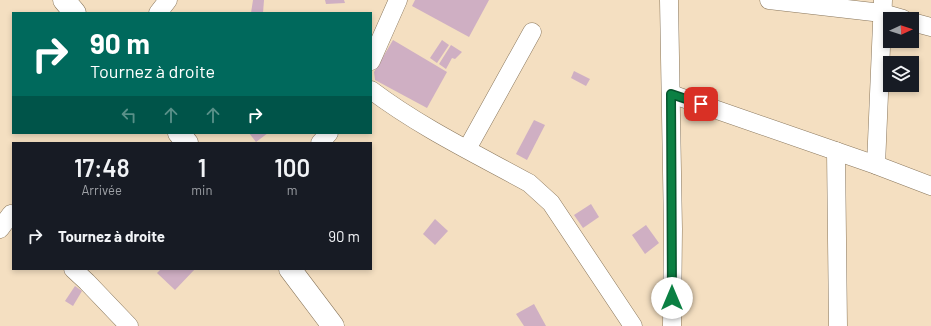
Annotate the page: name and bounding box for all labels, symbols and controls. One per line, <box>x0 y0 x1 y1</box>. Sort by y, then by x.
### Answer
north arrow <box>883 12 919 48</box>
map controls <box>883 12 919 92</box>
text: 90 m <box>90 26 150 60</box>
icon: right <box>24 28 76 80</box>
button: layers <box>883 56 919 92</box>
text: Tournez à droite <box>90 60 215 82</box>
pin <box>684 87 718 121</box>
icon: arrive <box>690 93 712 115</box>
icon: left <box>118 104 140 126</box>
icon: ahead <box>160 104 182 126</box>
icon: ahead <box>202 104 224 126</box>
icon: right <box>244 104 266 126</box>
text: 17:48 <box>74 153 129 182</box>
text: 1 <box>198 153 206 182</box>
text: 100 <box>274 153 310 182</box>
text: Arrivée <box>81 182 122 198</box>
text: min <box>191 182 212 198</box>
text: m <box>287 182 298 198</box>
icon: right <box>24 225 46 247</box>
text: Tournez à droite <box>58 227 165 245</box>
text: 90 m <box>328 227 360 245</box>
position arrow <box>651 277 693 319</box>

